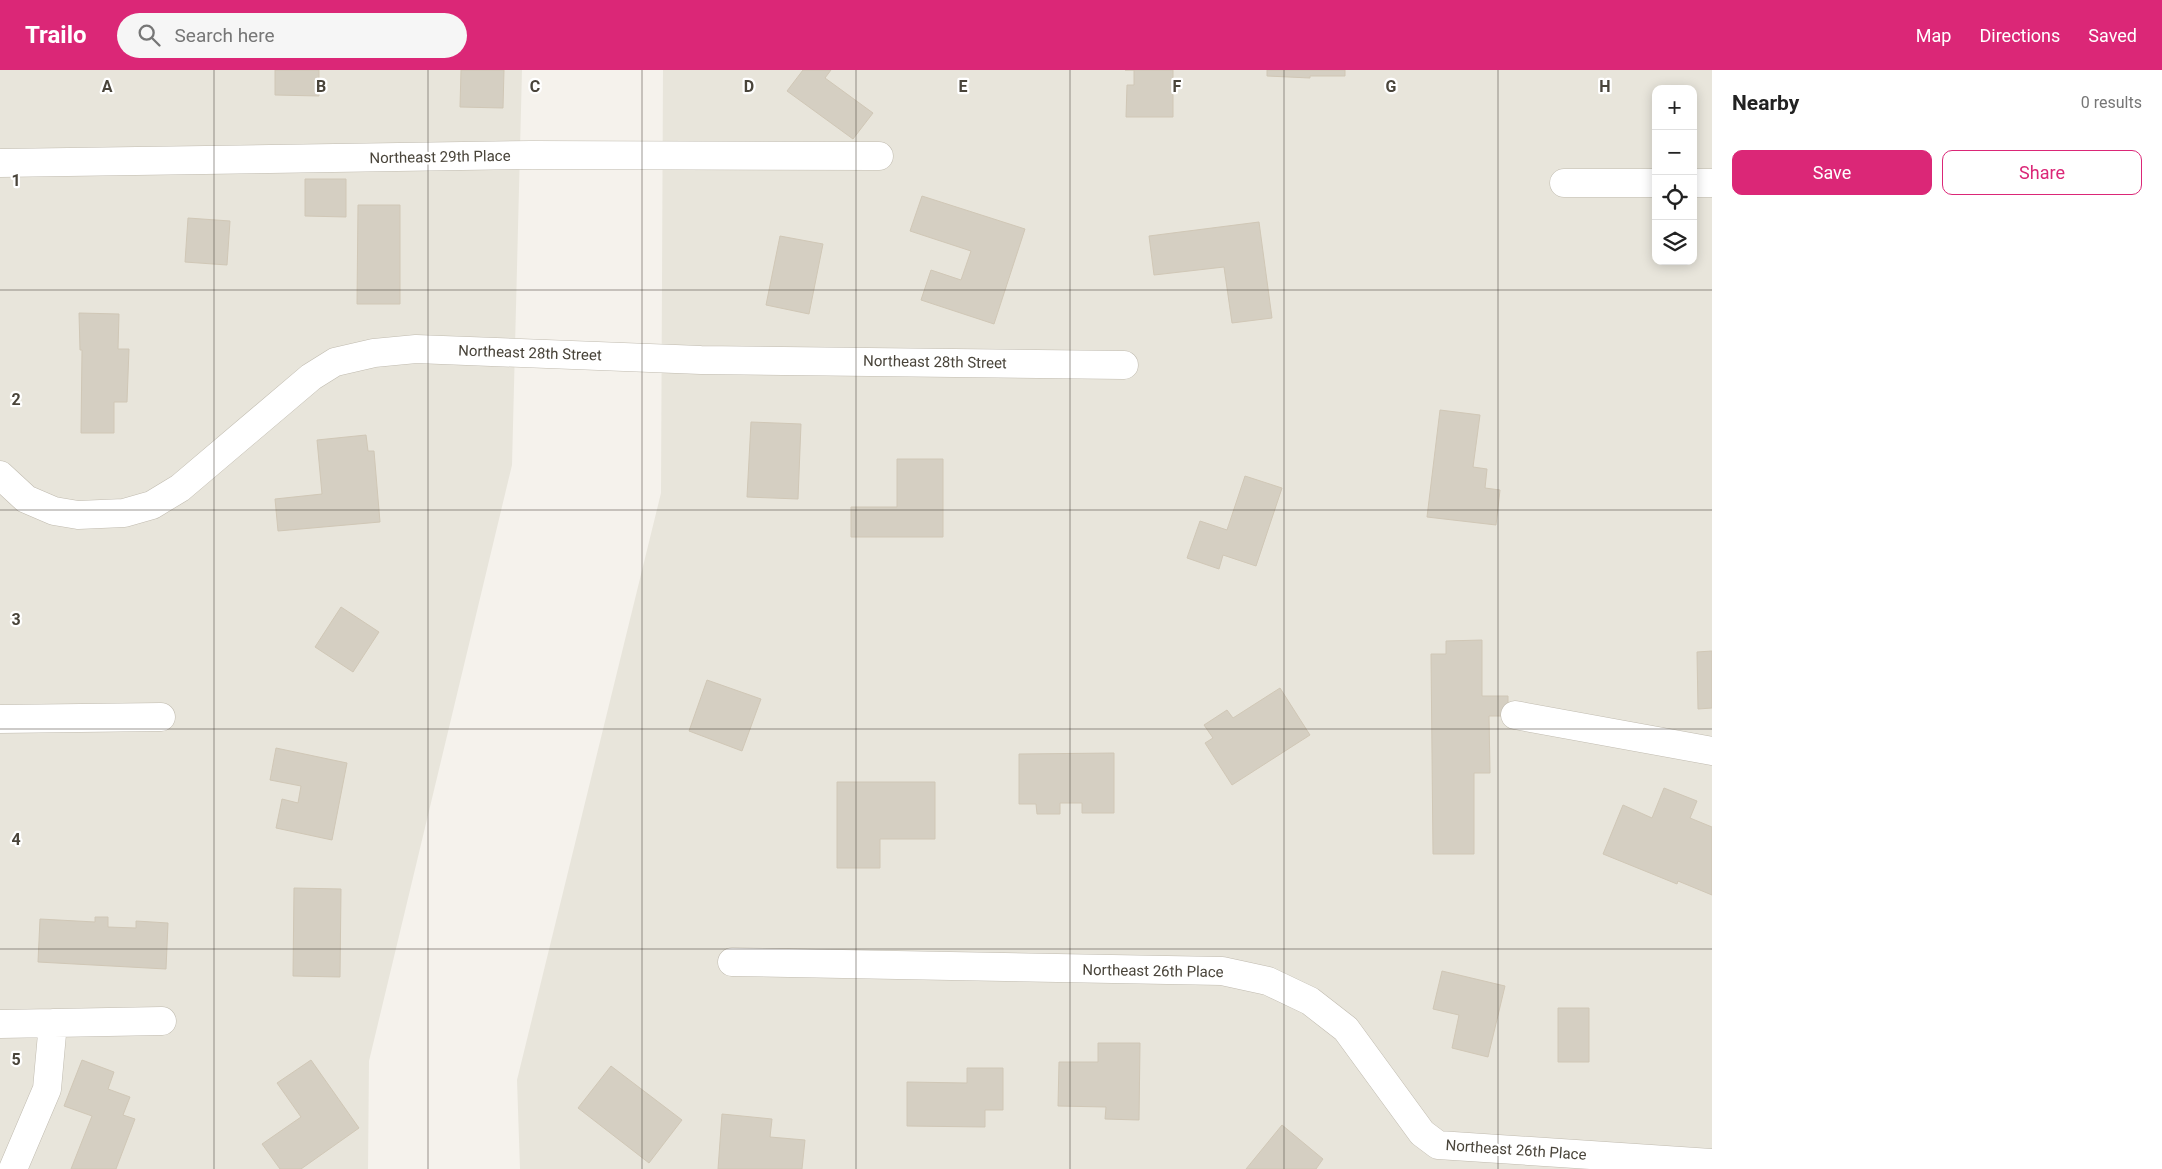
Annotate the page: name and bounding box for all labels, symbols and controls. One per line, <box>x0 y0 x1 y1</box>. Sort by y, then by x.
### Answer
search box <box>117 13 467 58</box>
text: Trailo <box>25 21 87 49</box>
icon: search <box>135 21 163 49</box>
text: Search here <box>175 24 275 47</box>
text: Map <box>1916 25 1951 46</box>
text: Directions <box>1979 25 2060 46</box>
text: Saved <box>2088 25 2137 46</box>
text: A <box>102 77 113 96</box>
text: B <box>316 77 326 96</box>
text: C <box>530 77 540 96</box>
text: D <box>744 77 754 96</box>
text: E <box>959 77 968 96</box>
text: F <box>1173 77 1182 96</box>
text: G <box>1386 77 1397 96</box>
text: H <box>1599 77 1611 96</box>
map controls <box>1652 85 1697 265</box>
button: + <box>1652 85 1697 130</box>
text: Nearby <box>1732 91 1799 115</box>
text: 0 results <box>2081 93 2142 112</box>
button: − <box>1652 130 1697 175</box>
street label: Northeast 29th Place <box>369 147 511 167</box>
button: Save <box>1732 150 1932 195</box>
button: Share <box>1942 150 2142 195</box>
text: 1 <box>11 171 21 190</box>
button: locate <box>1652 175 1697 220</box>
button: layers <box>1652 220 1697 265</box>
street label: Northeast 28th Street <box>458 341 602 365</box>
street label: Northeast 28th Street <box>863 352 1007 372</box>
text: 2 <box>11 390 21 409</box>
text: 3 <box>11 610 21 629</box>
text: 4 <box>11 830 21 849</box>
street label: Northeast 26th Place <box>1082 961 1224 981</box>
text: 5 <box>11 1050 21 1069</box>
street label: Northeast 26th Place <box>1445 1136 1587 1164</box>

